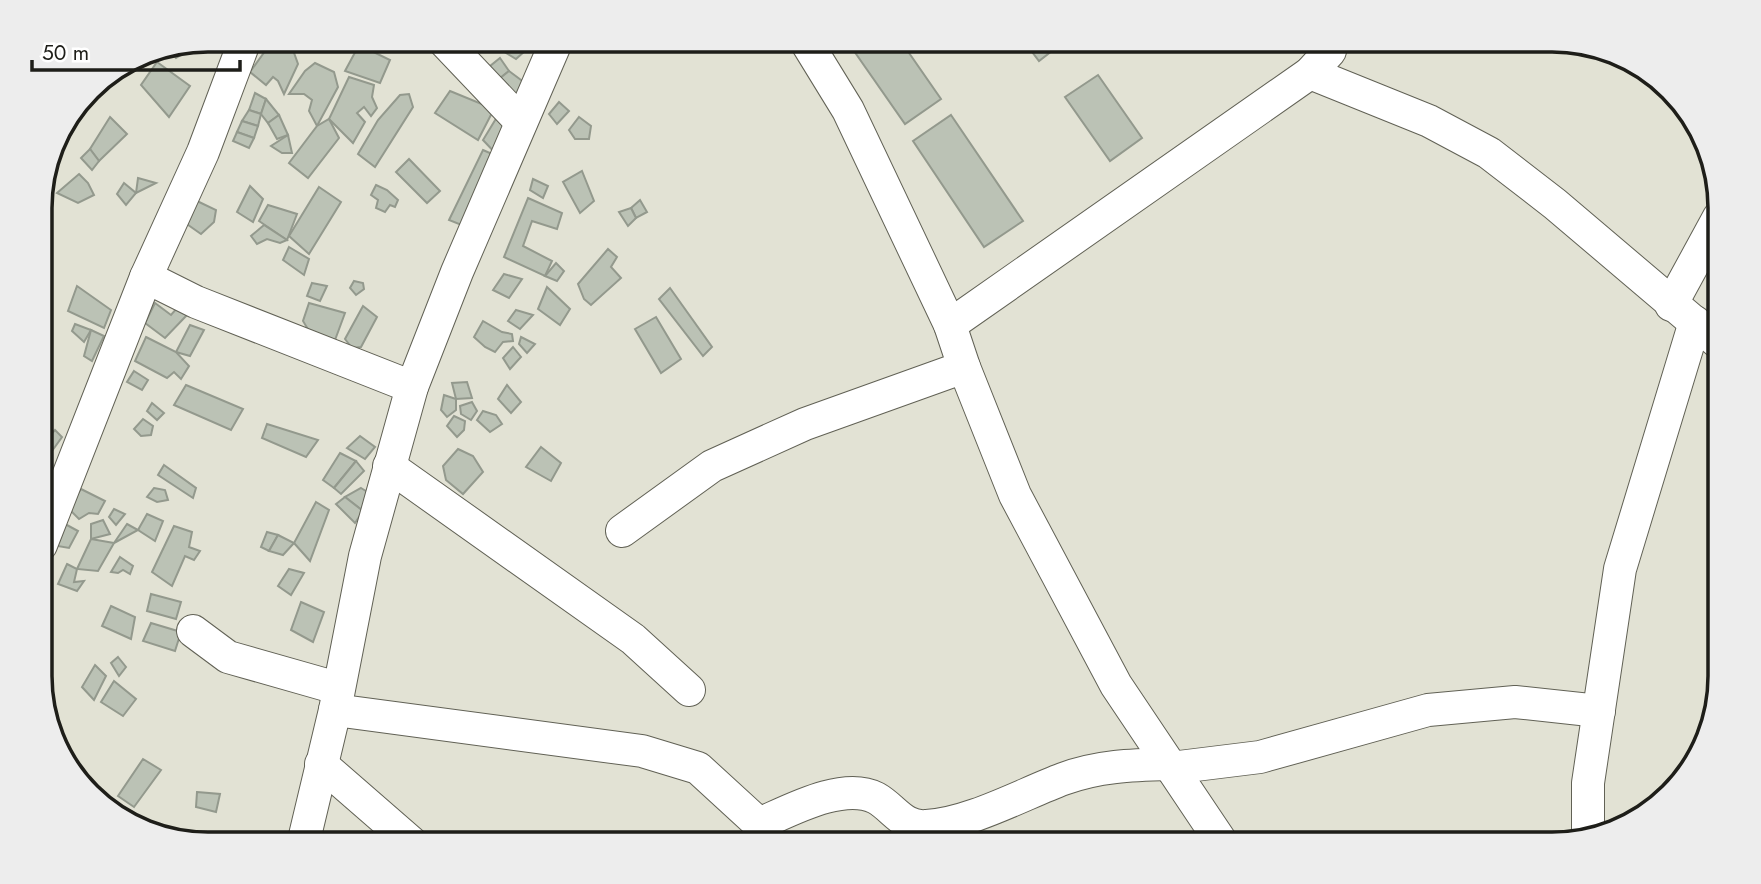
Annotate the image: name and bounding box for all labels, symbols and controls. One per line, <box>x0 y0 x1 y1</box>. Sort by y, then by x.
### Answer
scale bar <box>32 28 240 72</box>
text: 50 m <box>42 38 89 68</box>

